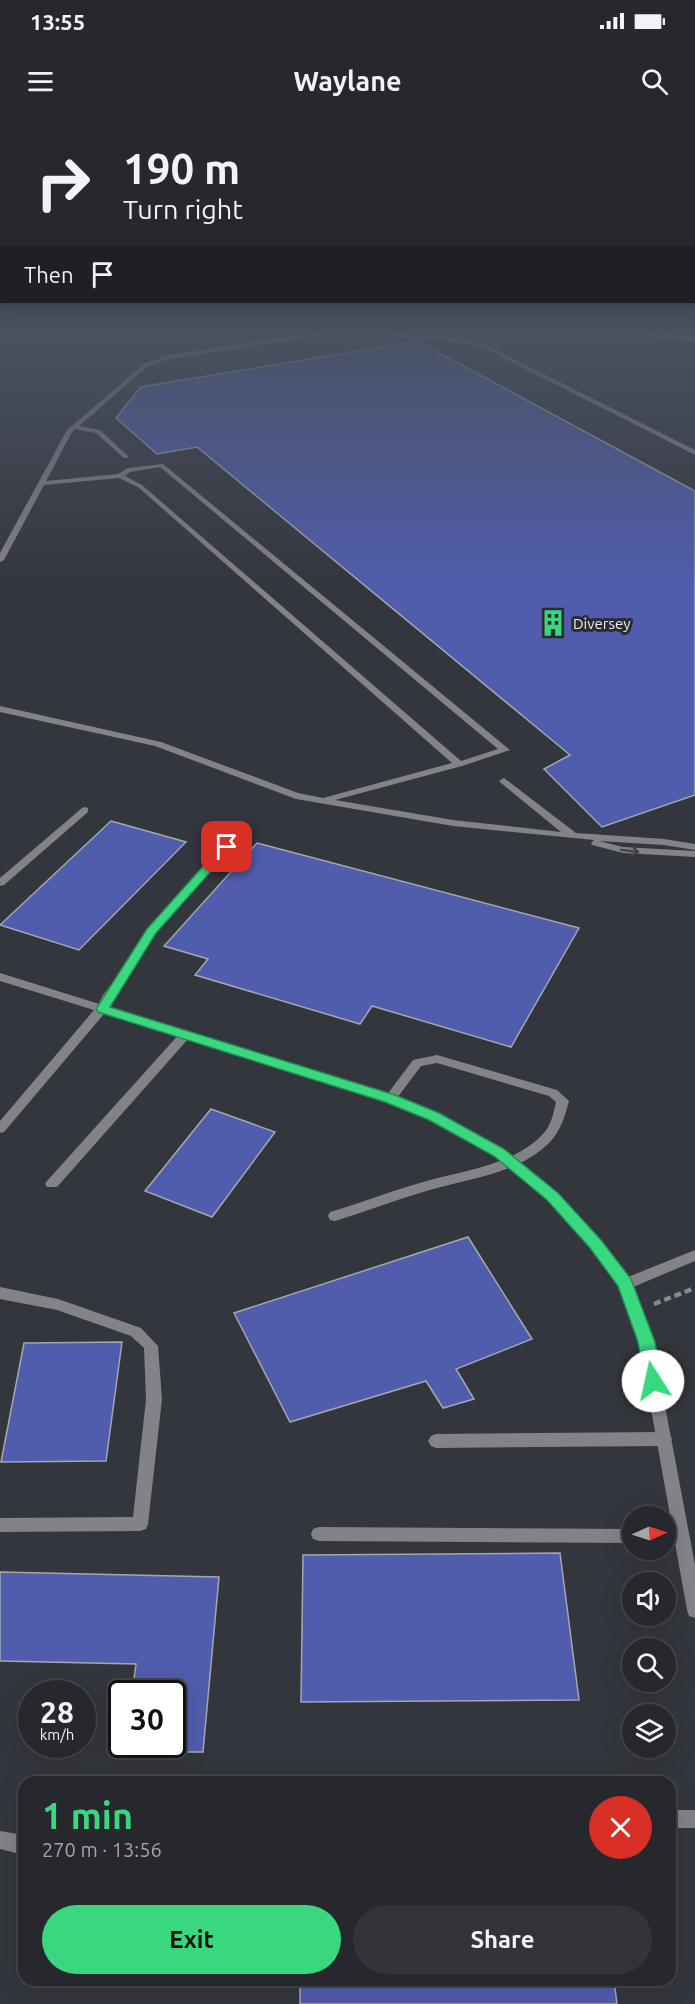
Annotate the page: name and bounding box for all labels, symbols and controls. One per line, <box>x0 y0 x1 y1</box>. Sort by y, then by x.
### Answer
text: 13:55 <box>30 9 85 34</box>
icon: menu <box>24 65 57 98</box>
icon: search <box>638 65 671 98</box>
text: Waylane <box>294 66 401 96</box>
icon: right <box>24 144 102 222</box>
text: 190 m <box>123 145 240 192</box>
text: Turn right <box>123 194 243 224</box>
icon: arrive <box>86 258 119 291</box>
text: Then <box>24 262 74 287</box>
building icon: Diversey <box>538 608 568 638</box>
place label: Diversey <box>573 615 630 632</box>
pin <box>201 821 252 872</box>
icon: arrive <box>210 830 243 863</box>
one-way arrow <box>620 846 639 857</box>
position arrow <box>621 1349 685 1413</box>
north arrow <box>622 1506 676 1560</box>
map controls <box>622 1506 676 1758</box>
button: sound <box>622 1572 676 1626</box>
button: search <box>622 1638 676 1692</box>
speed limit sign: 30 <box>108 1680 186 1758</box>
text: 28 <box>40 1695 74 1729</box>
button: layers <box>622 1704 676 1758</box>
text: km/h <box>40 1726 74 1743</box>
text: 1 min <box>42 1795 133 1836</box>
button: close <box>589 1796 652 1859</box>
text: 270 m · 13:56 <box>42 1838 162 1861</box>
button: Exit <box>42 1905 341 1974</box>
button: Share <box>353 1905 652 1974</box>

